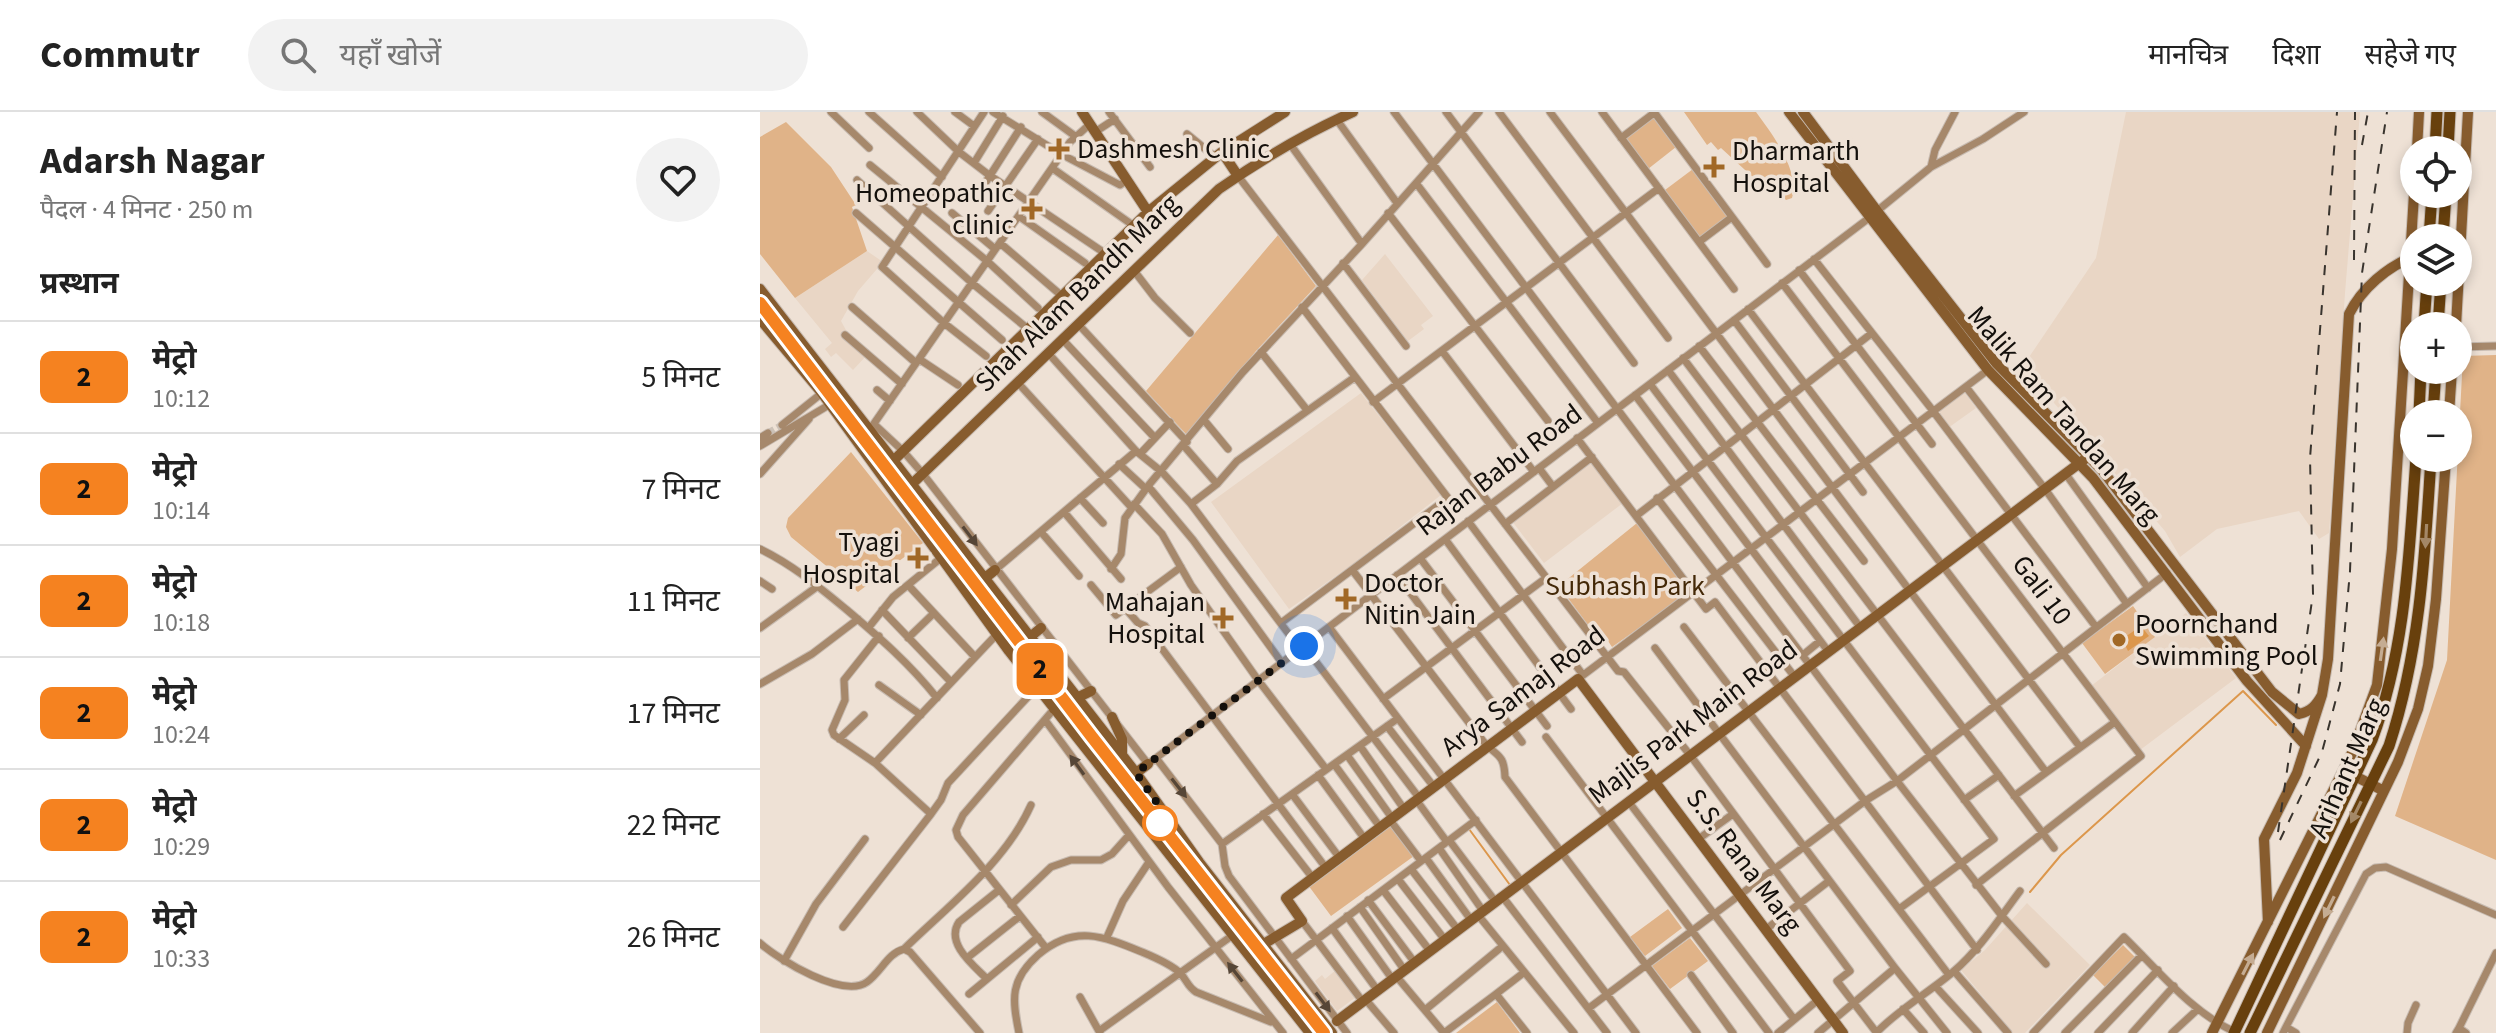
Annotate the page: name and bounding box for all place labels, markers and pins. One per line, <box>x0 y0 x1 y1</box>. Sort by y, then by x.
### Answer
place label: Dashmesh Clinic <box>1077 129 1270 169</box>
place label: Dharmarth Hospital <box>1732 131 1860 203</box>
marker: Dashmesh Clinic <box>1048 138 1070 160</box>
marker: Dharmarth Hospital <box>1703 156 1725 178</box>
place label: Homeopathic clinic <box>855 173 1014 245</box>
marker: Homeopathic clinic <box>1021 198 1043 220</box>
place label: Tyagi Hospital <box>802 522 900 594</box>
marker: Tyagi Hospital <box>907 547 929 569</box>
place label: Doctor Nitin Jain <box>1364 563 1476 635</box>
place label: Mahajan Hospital <box>1105 582 1205 654</box>
marker: Doctor Nitin Jain <box>1335 588 1357 610</box>
place label: Poornchand Swimming Pool <box>2135 604 2318 676</box>
marker: Mahajan Hospital <box>1212 607 1234 629</box>
marker: Poornchand Swimming Pool <box>2110 631 2128 649</box>
unlabelled marker <box>1143 806 1177 840</box>

